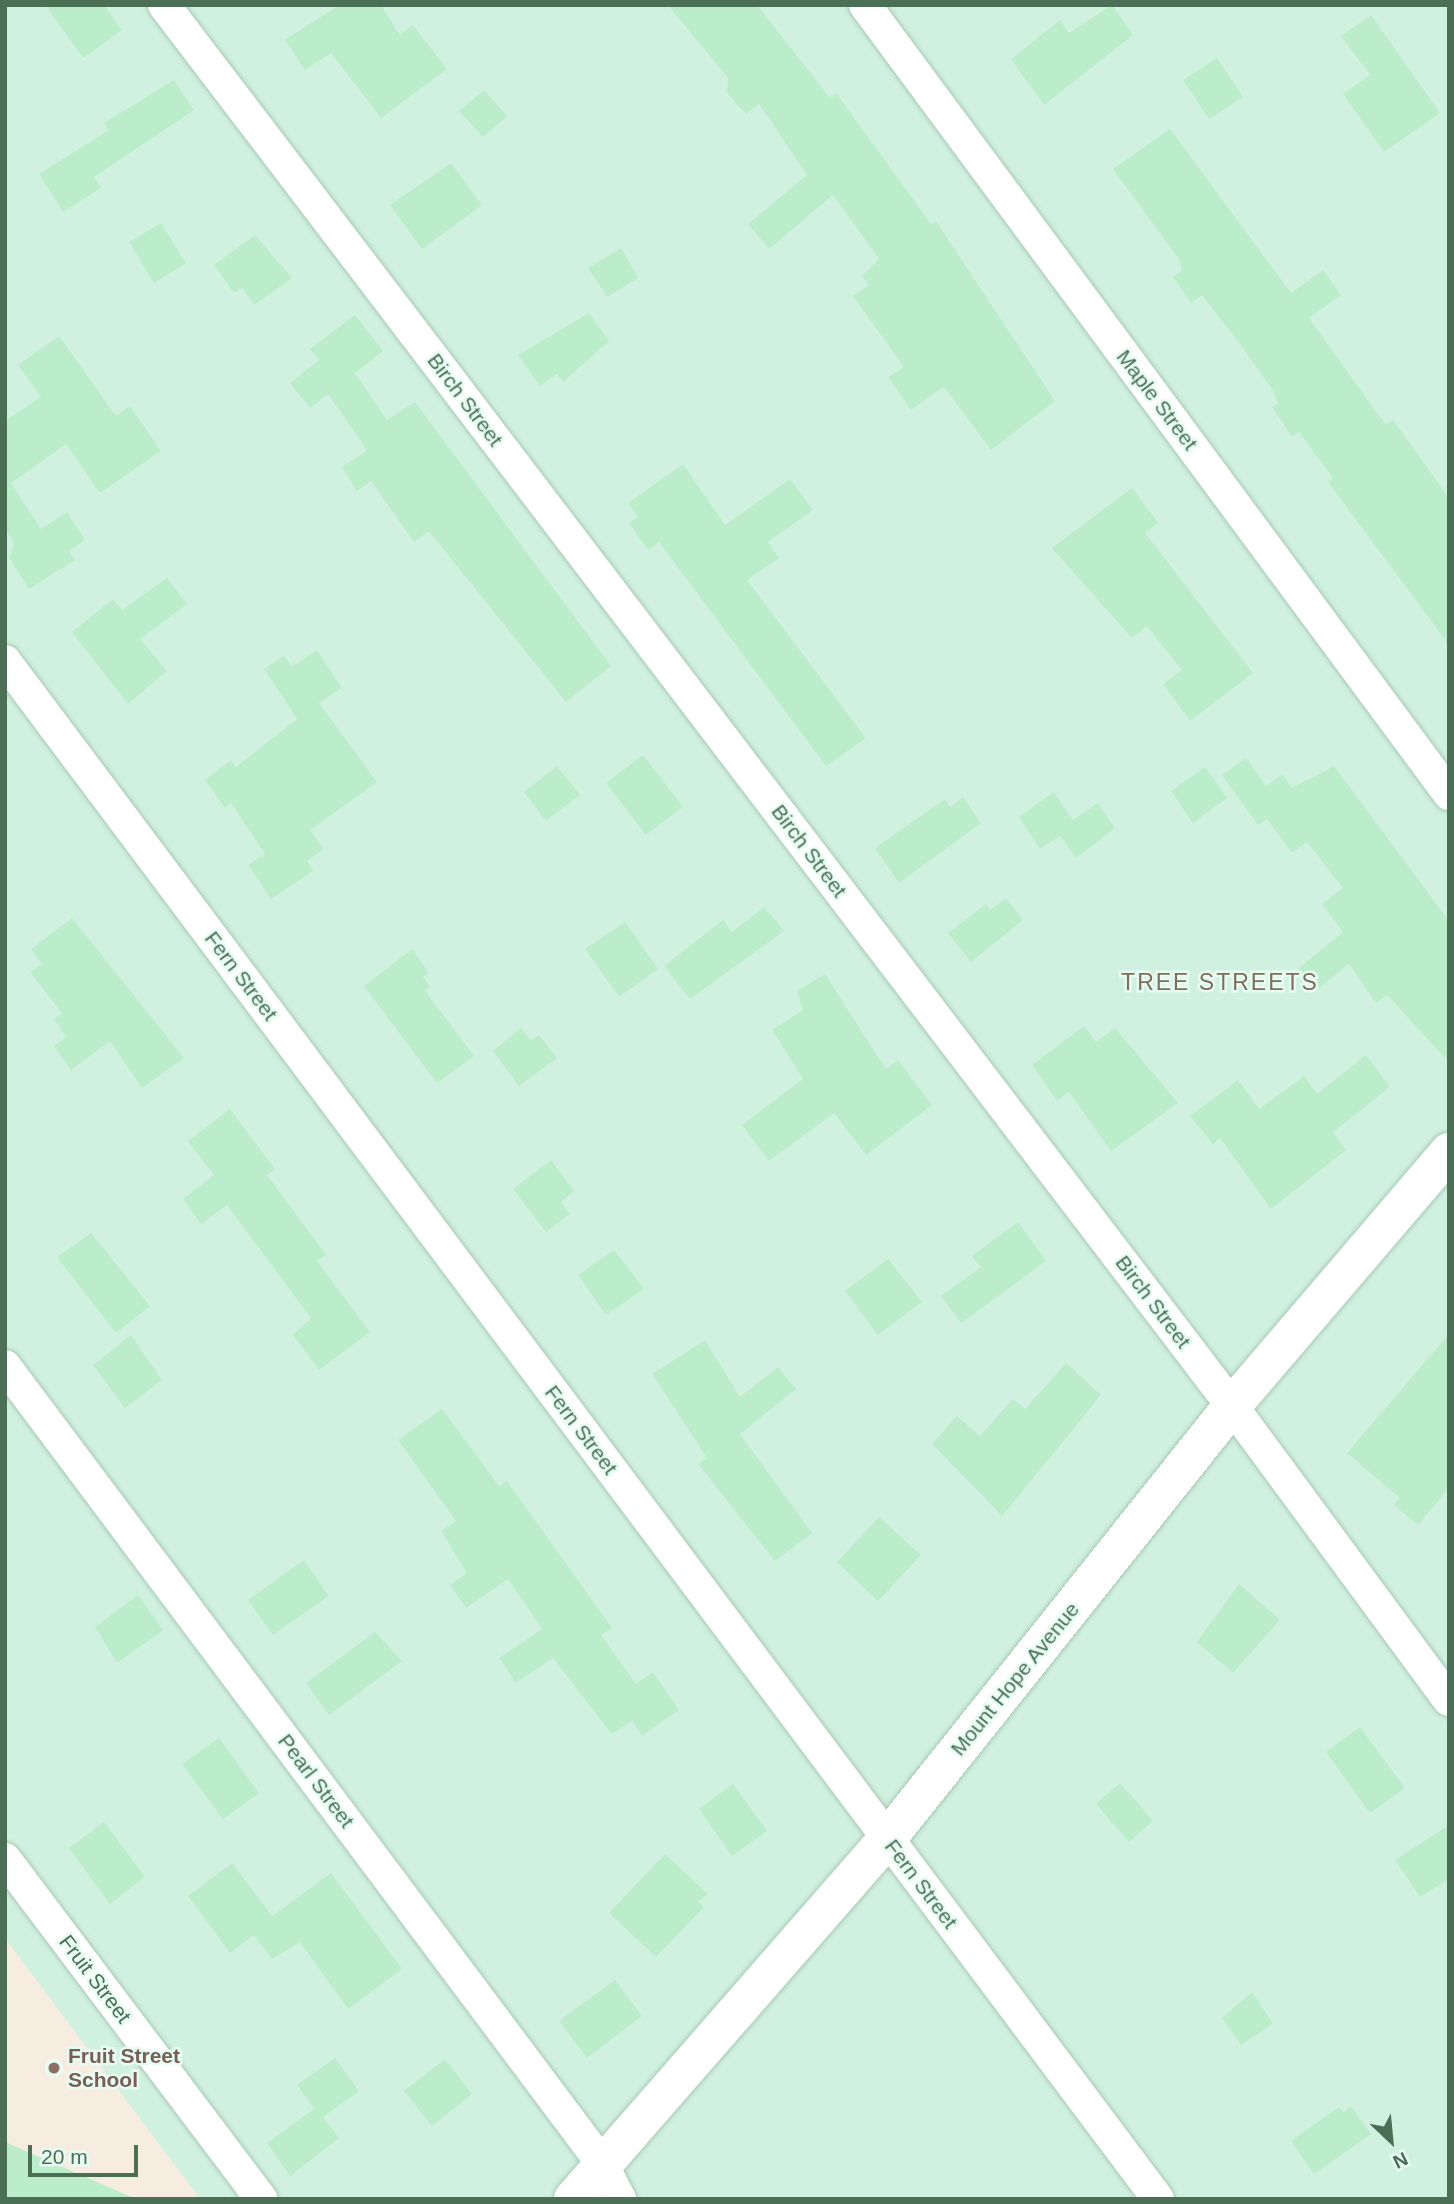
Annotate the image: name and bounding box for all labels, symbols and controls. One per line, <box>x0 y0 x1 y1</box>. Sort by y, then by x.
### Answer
street label: Maple Street <box>1111 345 1203 455</box>
street label: Birch Street <box>422 349 508 451</box>
street label: Birch Street <box>766 800 852 902</box>
street label: Fern Street <box>199 926 283 1026</box>
district label: TREE STREETS <box>1123 968 1317 996</box>
street label: Birch Street <box>1110 1251 1196 1353</box>
street label: Fern Street <box>539 1380 623 1480</box>
street label: Mount Hope Avenue <box>945 1597 1085 1761</box>
street label: Pearl Street <box>273 1729 359 1833</box>
street label: Fern Street <box>879 1834 963 1934</box>
street label: Fruit Street <box>54 1930 136 2028</box>
place label: Fruit Street School <box>68 2043 180 2093</box>
marker: Fruit Street School <box>46 2060 62 2076</box>
north arrow <box>1356 2106 1426 2176</box>
scale bar <box>32 2130 142 2174</box>
text: 20 m <box>41 2145 88 2168</box>
text: N <box>1390 2148 1411 2173</box>

